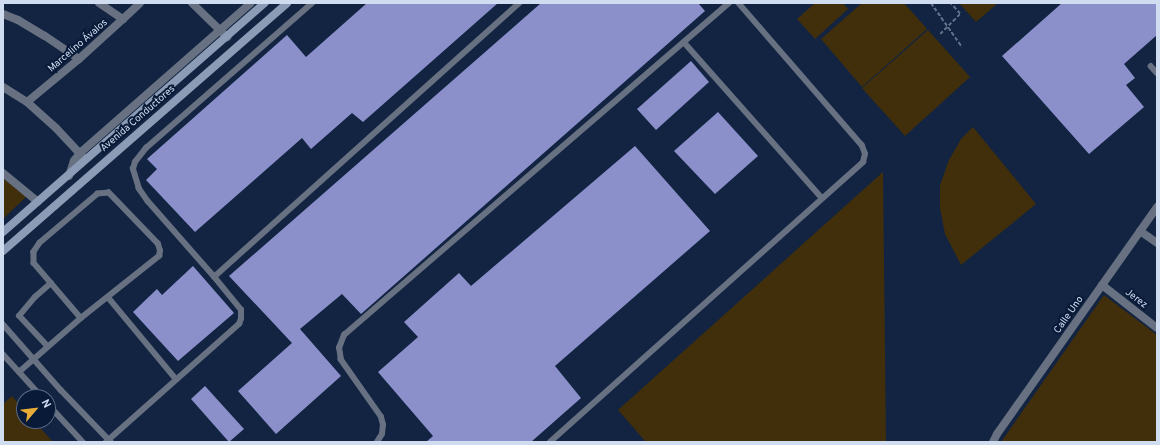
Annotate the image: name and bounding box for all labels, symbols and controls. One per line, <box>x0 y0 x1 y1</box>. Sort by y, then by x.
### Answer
street label: Marcelino Ávalos <box>46 17 110 75</box>
street label: Avenida Conductores <box>98 83 178 155</box>
street label: Jerez <box>1122 287 1150 311</box>
street label: Calle Uno <box>1052 294 1086 336</box>
north arrow <box>16 389 56 429</box>
text: N <box>38 397 54 411</box>

